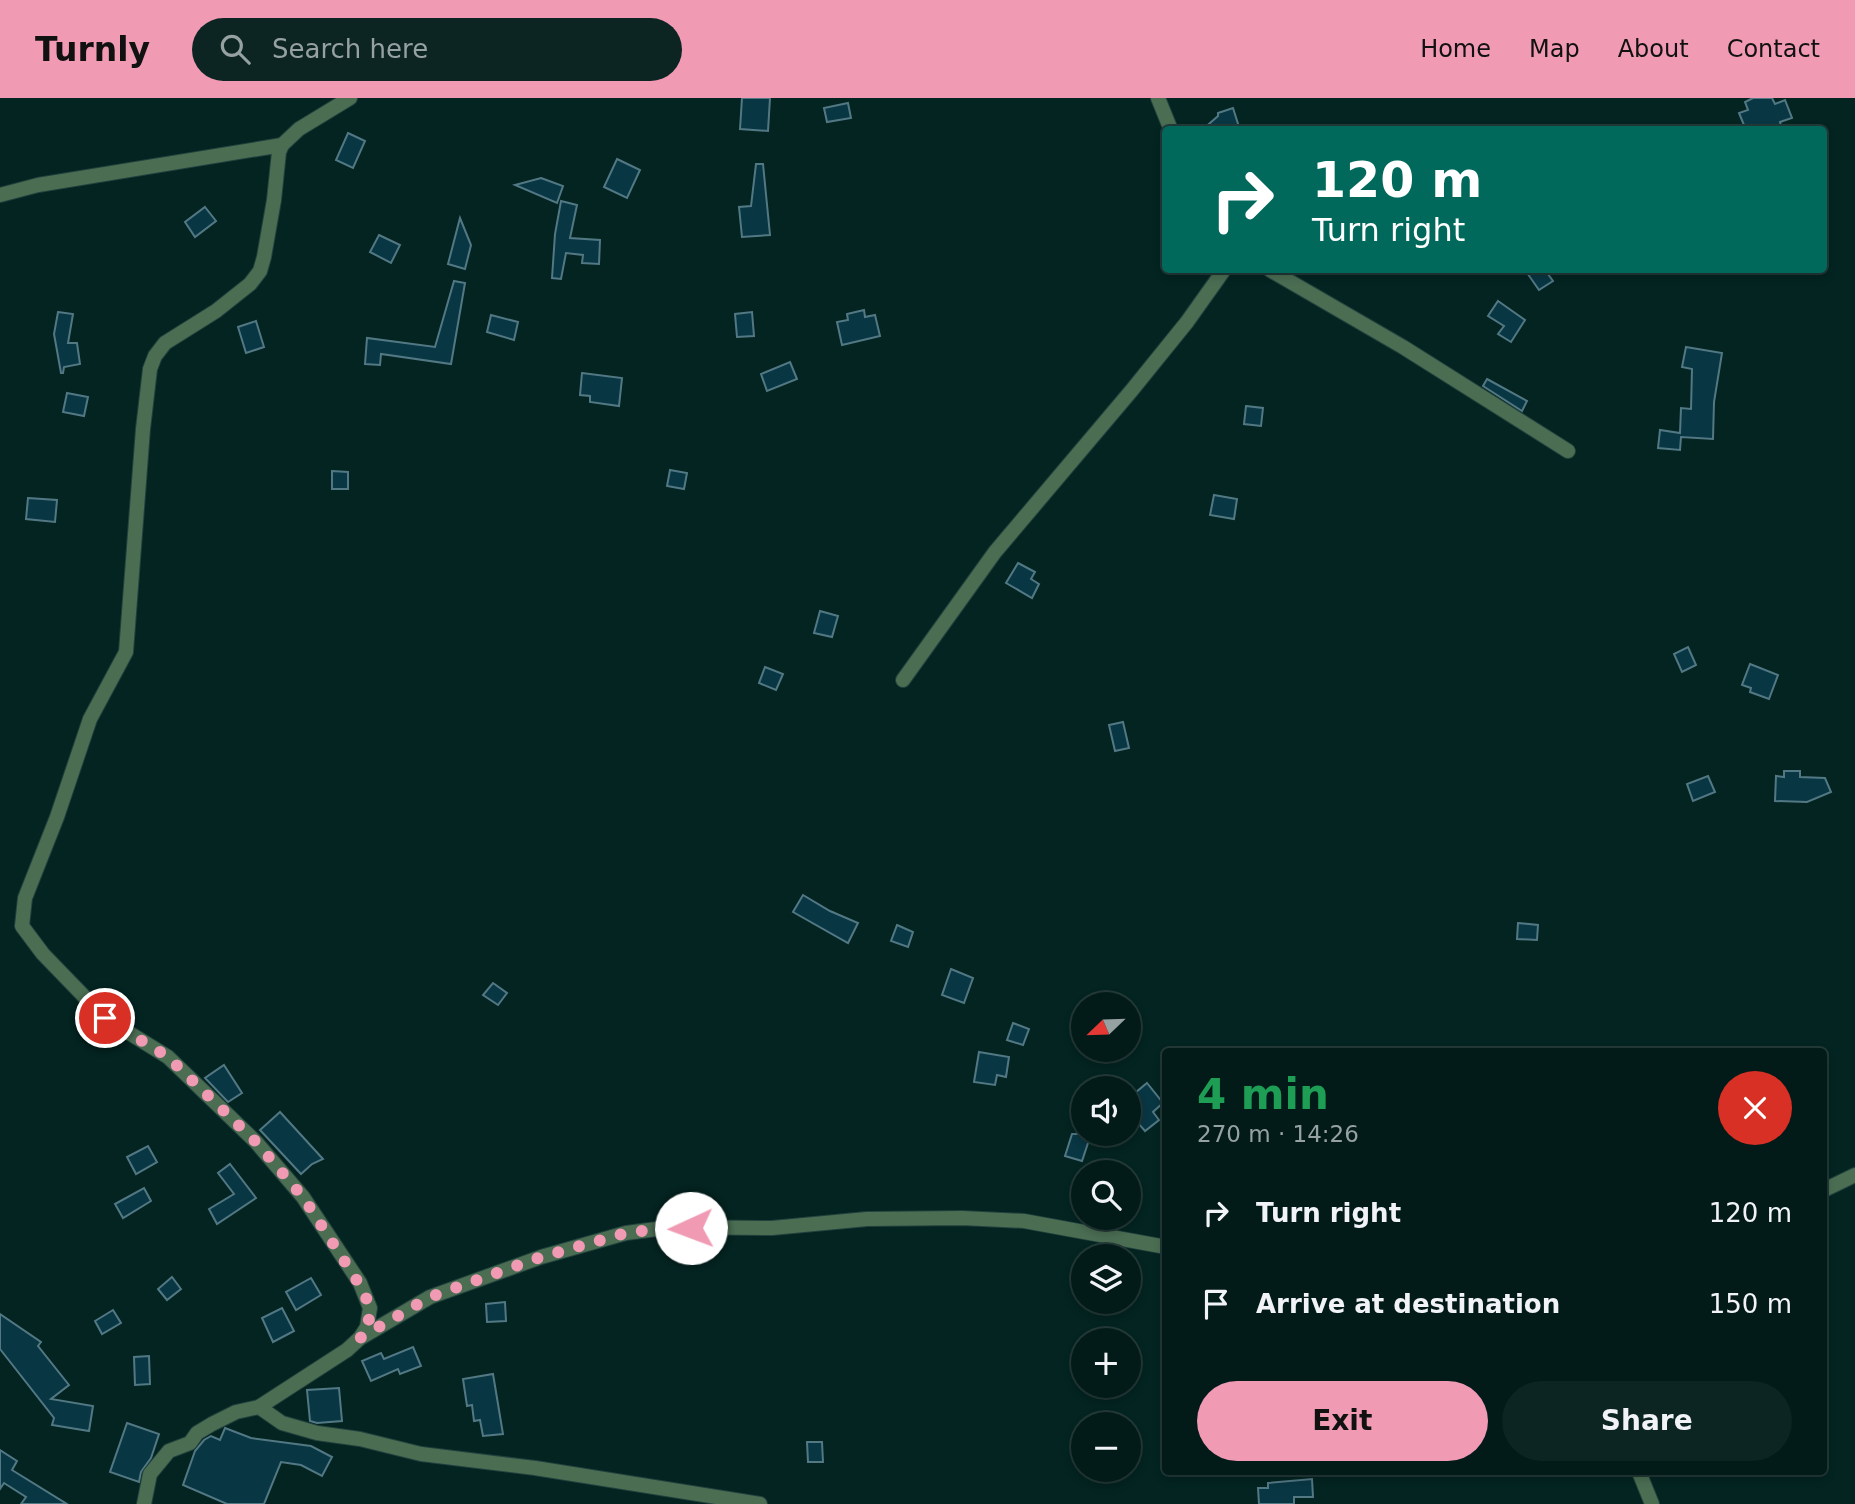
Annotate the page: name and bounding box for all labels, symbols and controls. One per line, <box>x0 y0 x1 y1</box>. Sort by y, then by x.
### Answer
search box <box>192 18 682 81</box>
text: Turnly <box>35 30 150 69</box>
icon: search <box>216 30 254 68</box>
text: Search here <box>272 34 428 64</box>
text: Home <box>1420 35 1491 63</box>
text: Map <box>1529 35 1580 63</box>
text: About <box>1618 35 1689 63</box>
text: Contact <box>1727 35 1820 63</box>
text: 120 m <box>1312 152 1482 209</box>
icon: right <box>1197 154 1288 245</box>
text: Turn right <box>1312 211 1465 249</box>
pin <box>75 988 135 1048</box>
north arrow <box>1071 992 1141 1062</box>
map controls <box>1071 992 1141 1482</box>
icon: arrive <box>86 999 124 1037</box>
text: 4 min <box>1197 1070 1329 1119</box>
button: close <box>1718 1071 1792 1145</box>
button: sound <box>1071 1076 1141 1146</box>
text: 270 m · 14:26 <box>1197 1121 1359 1147</box>
button: search <box>1071 1160 1141 1230</box>
position arrow <box>654 1191 728 1265</box>
icon: right <box>1197 1194 1235 1232</box>
text: Turn right <box>1256 1198 1401 1228</box>
text: 120 m <box>1709 1198 1792 1228</box>
button: layers <box>1071 1244 1141 1314</box>
icon: arrive <box>1197 1285 1235 1323</box>
text: Arrive at destination <box>1256 1289 1560 1319</box>
text: 150 m <box>1709 1289 1792 1319</box>
button: + <box>1071 1328 1141 1398</box>
button: Exit <box>1197 1381 1488 1461</box>
button: Share <box>1502 1381 1792 1461</box>
button: − <box>1071 1412 1141 1482</box>

